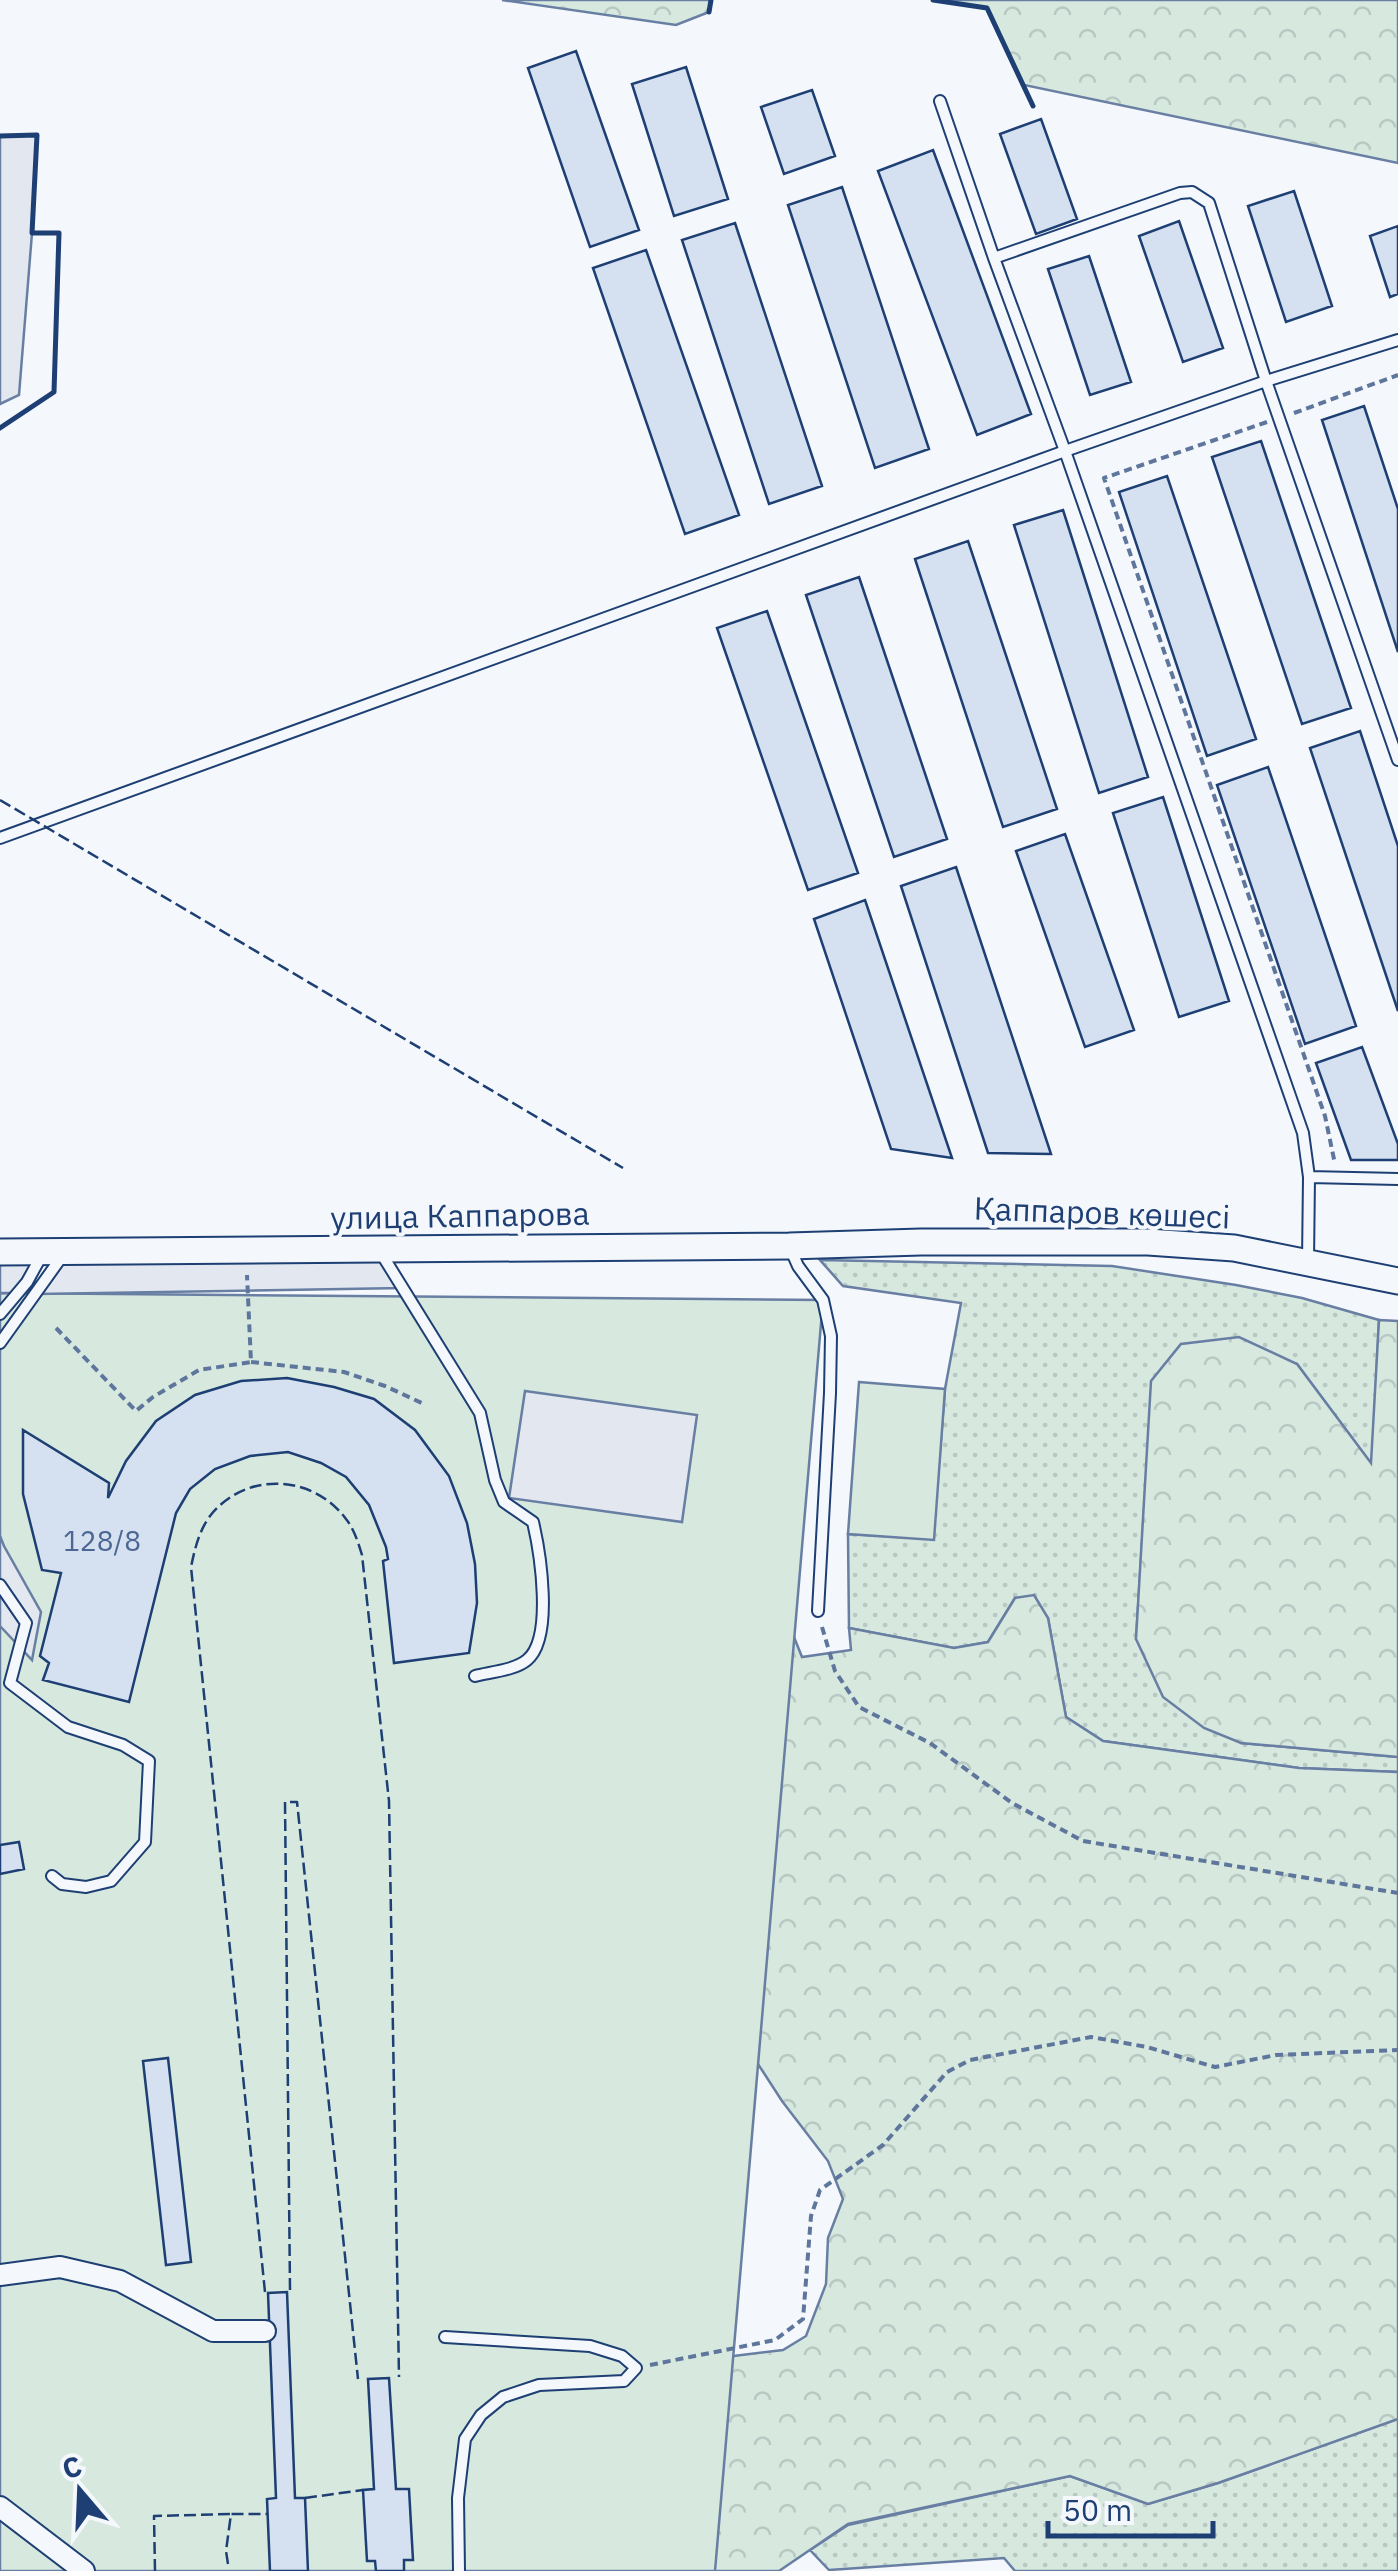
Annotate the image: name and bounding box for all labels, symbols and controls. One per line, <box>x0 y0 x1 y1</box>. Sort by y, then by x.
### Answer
street label: Қаппаров көшесі <box>973 1187 1231 1237</box>
street label: улица Каппарова <box>330 1192 590 1238</box>
house number: 128/8 <box>63 1522 141 1559</box>
north arrow <box>30 2441 130 2541</box>
text: С <box>57 2446 86 2487</box>
scale bar <box>1048 2476 1213 2538</box>
text: 50 m <box>1063 2490 1132 2529</box>

